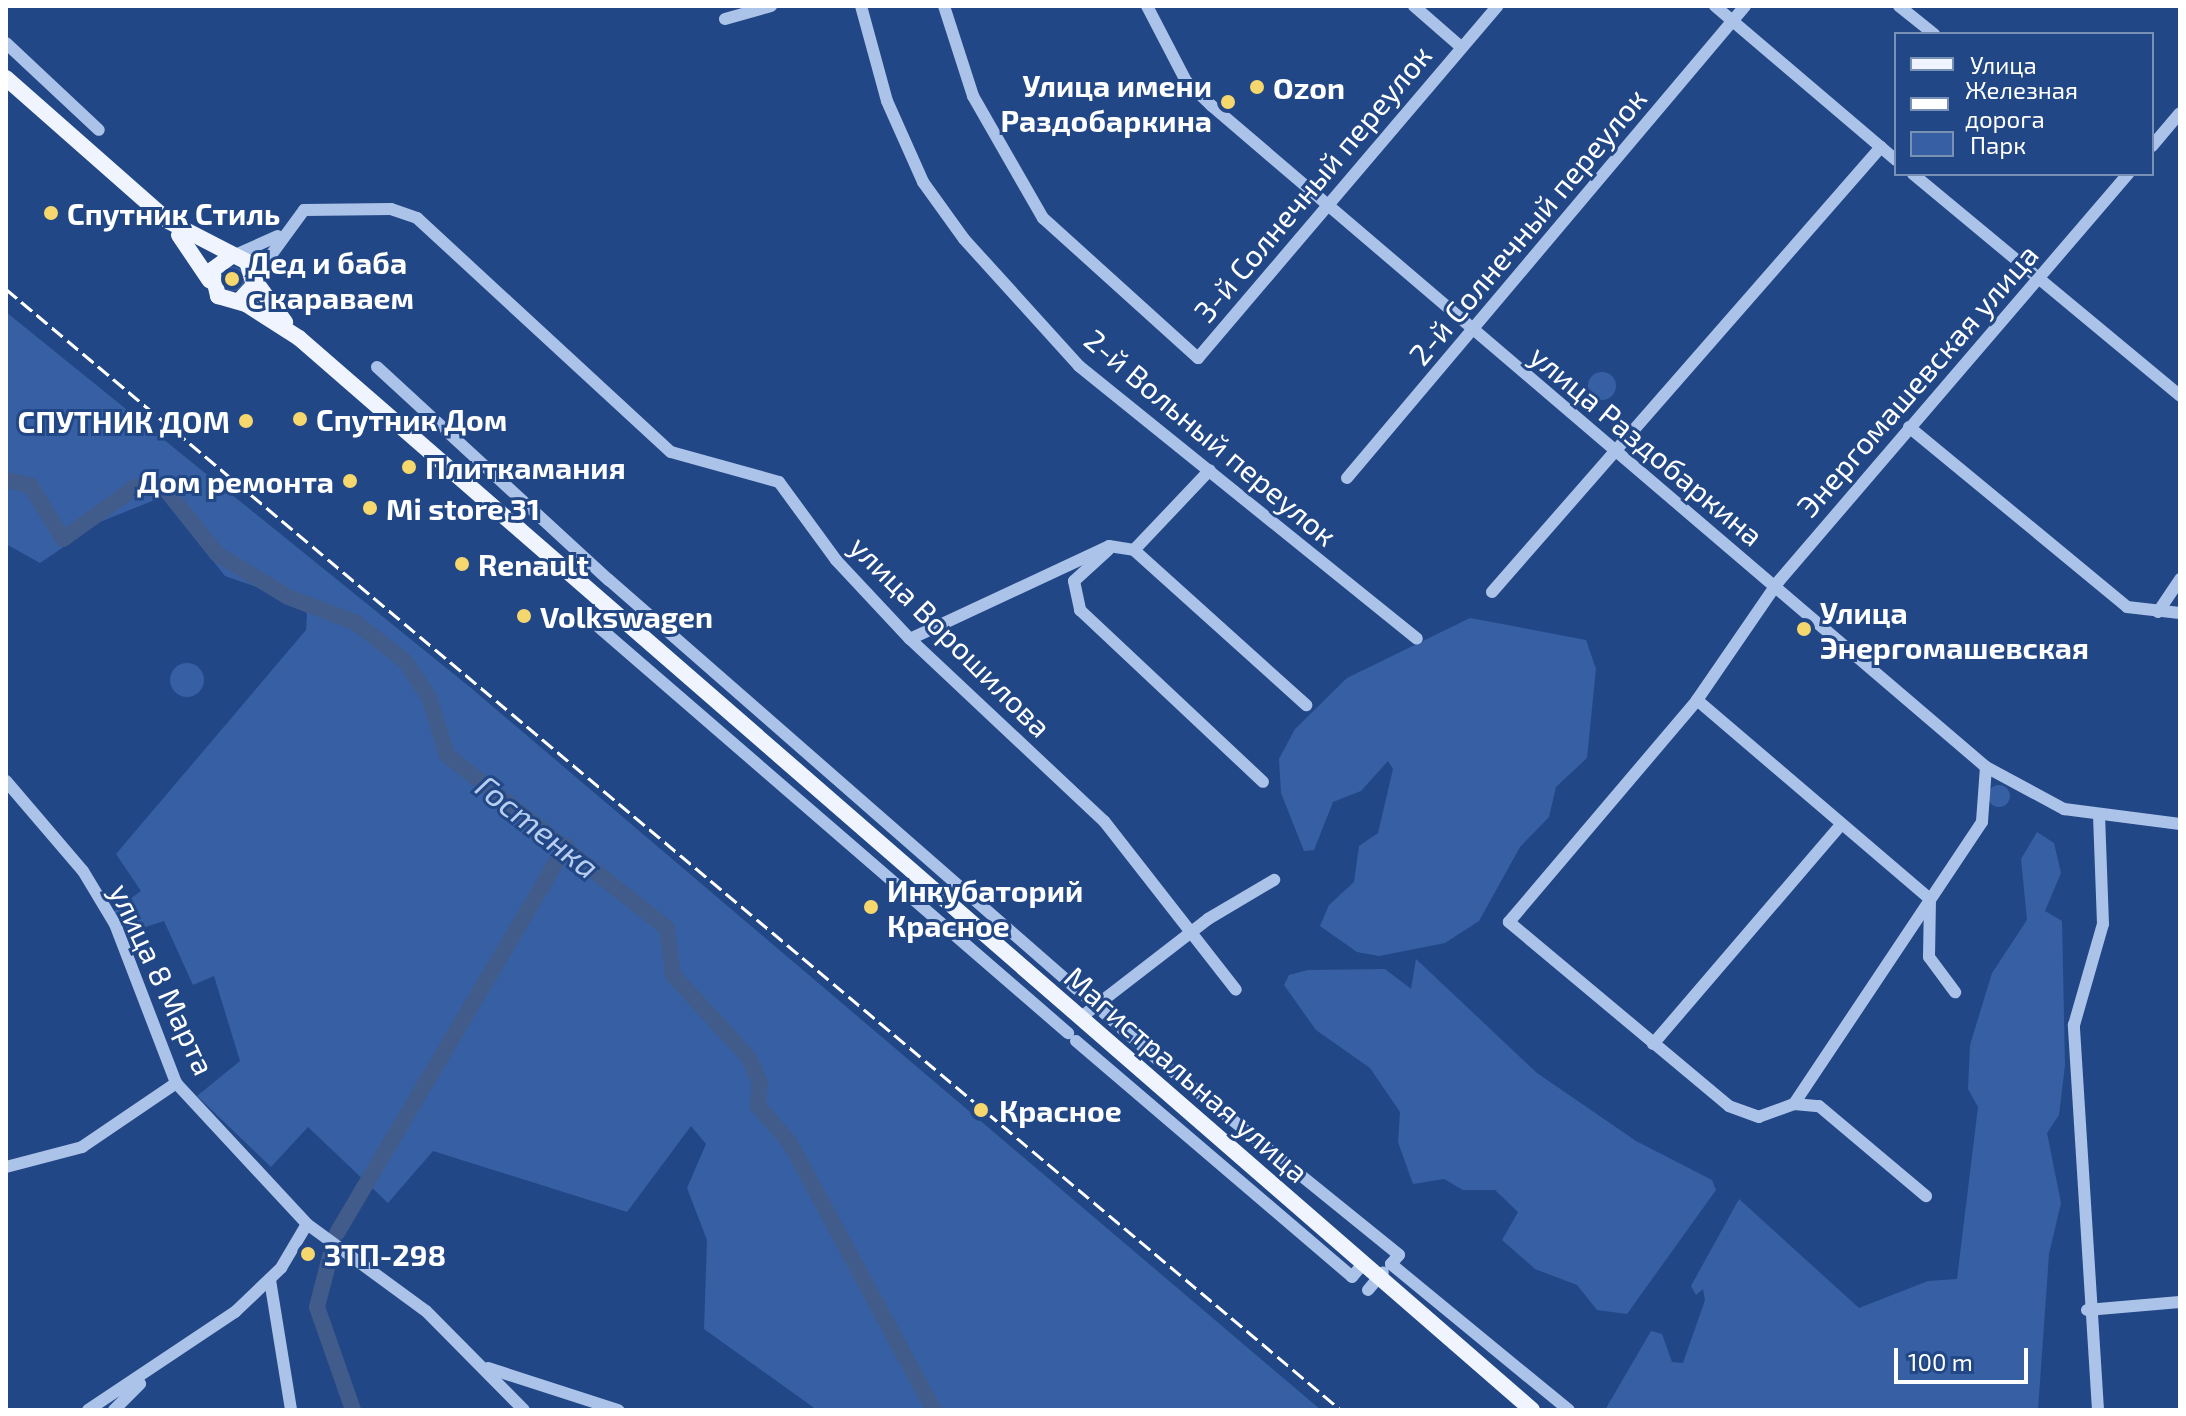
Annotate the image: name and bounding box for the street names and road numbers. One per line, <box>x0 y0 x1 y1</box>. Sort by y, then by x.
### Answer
street label: 3-й Солнечный переулок <box>1186 37 1438 329</box>
street label: 2-й Солнечный переулок <box>1401 80 1653 372</box>
street label: Энергомашевская улица <box>1789 236 2045 524</box>
street label: 2-й Вольный переулок <box>1078 321 1344 553</box>
street label: улица Раздобаркина <box>1523 337 1771 553</box>
street label: улица Ворошилова <box>843 528 1059 744</box>
street label: улица 8 Марта <box>103 878 223 1080</box>
street label: Магистральная улица <box>1058 958 1316 1190</box>

